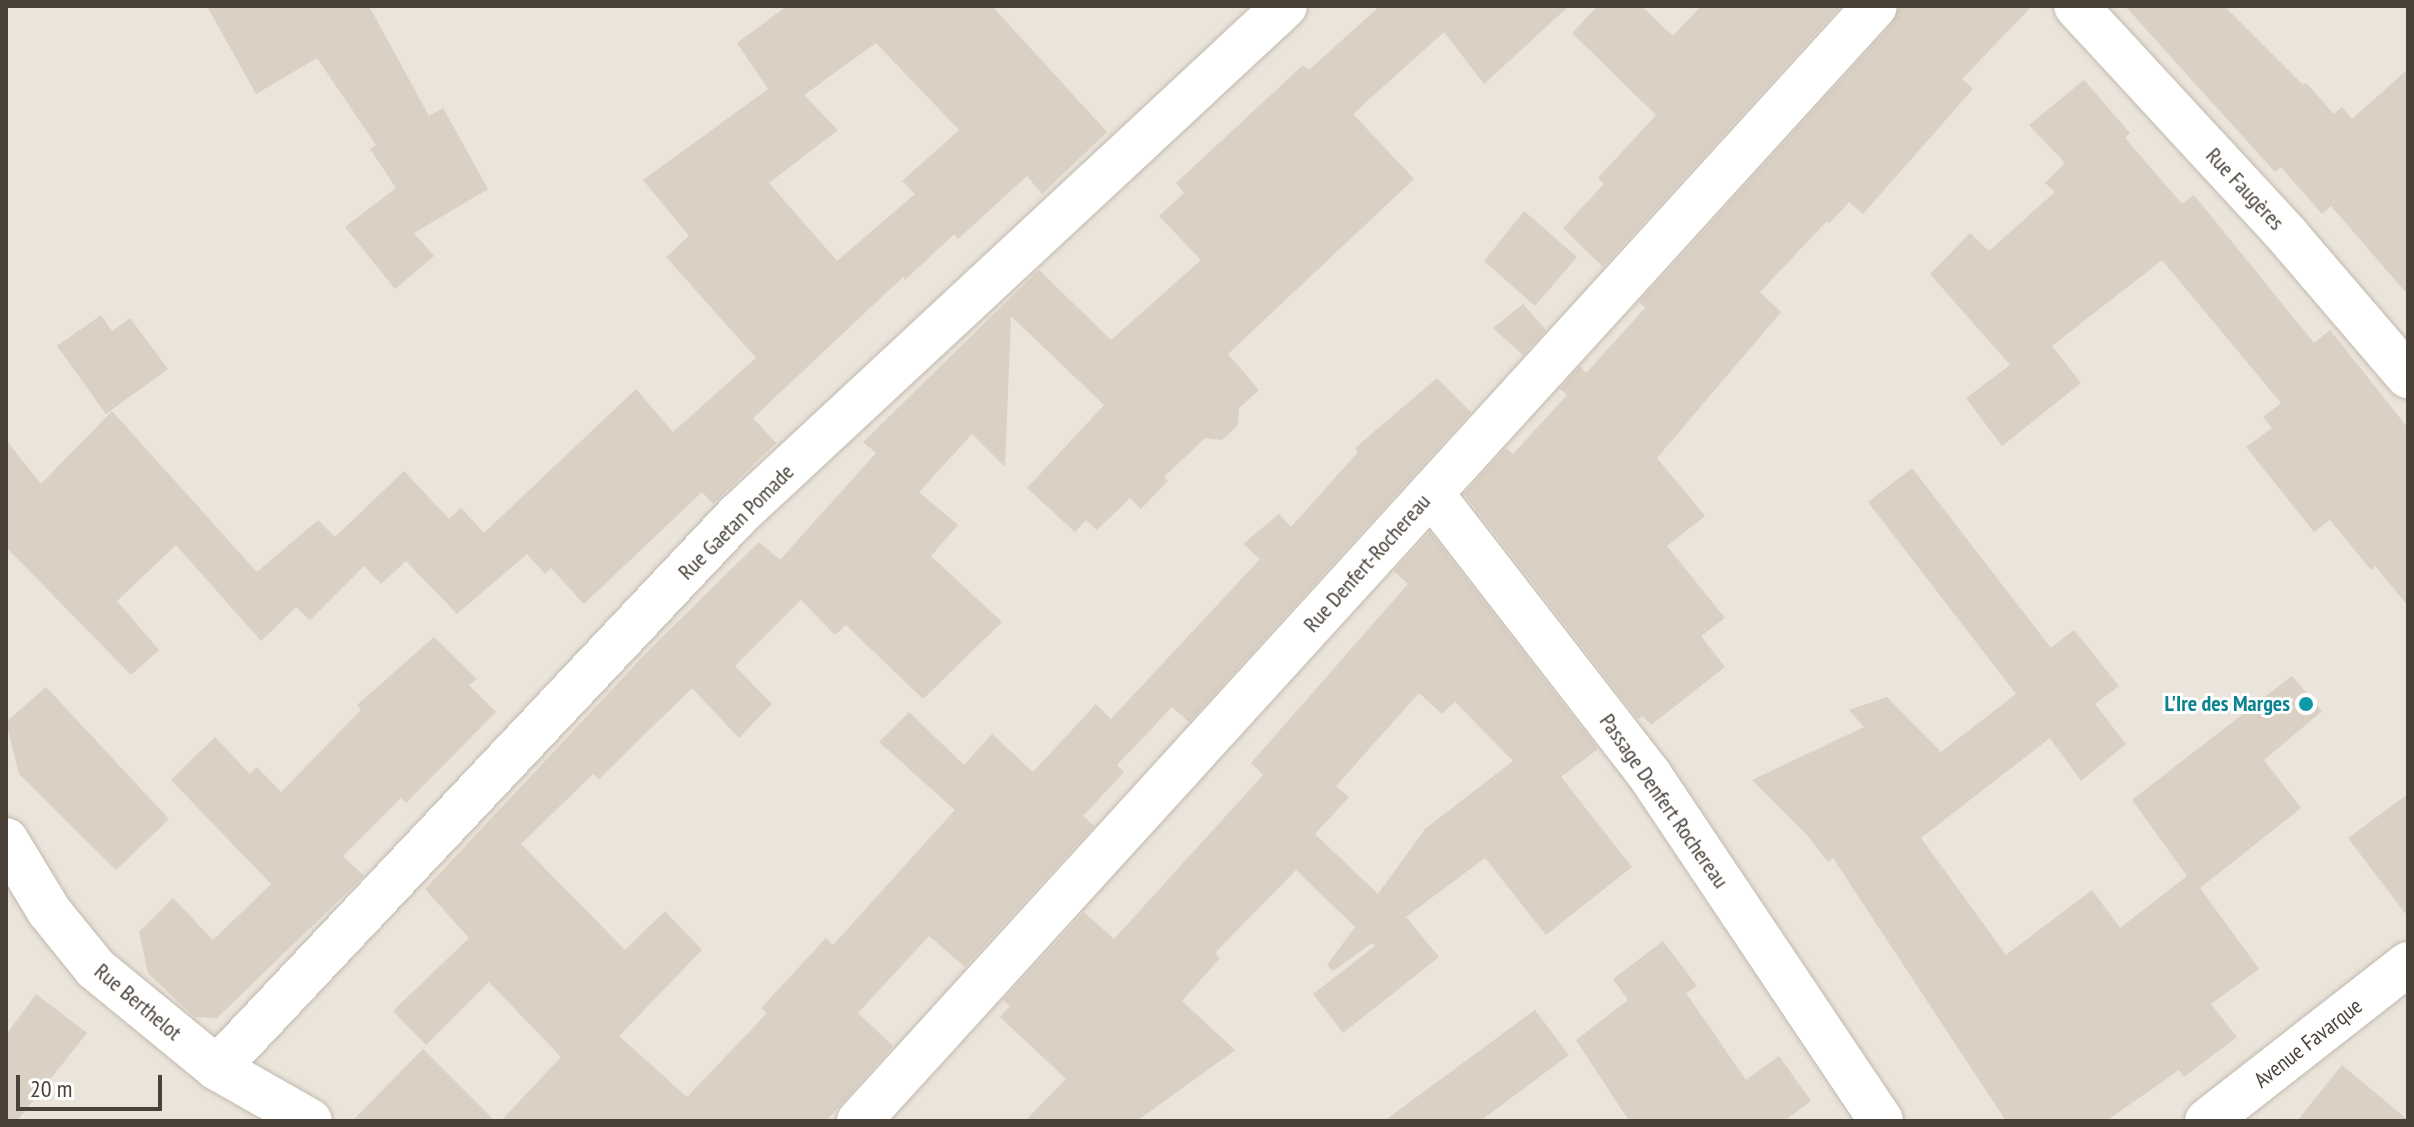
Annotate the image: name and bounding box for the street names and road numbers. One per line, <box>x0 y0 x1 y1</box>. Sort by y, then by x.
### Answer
street label: Rue Faugères <box>2200 143 2290 235</box>
street label: Rue Gaetan Pomade <box>673 459 799 585</box>
street label: Rue Denfert-Rochereau <box>1298 489 1436 637</box>
street label: Passage Denfert Rochereau <box>1594 709 1734 893</box>
street label: Rue Berthelot <box>89 958 187 1046</box>
street label: Avenue Favarque <box>2249 993 2367 1093</box>

